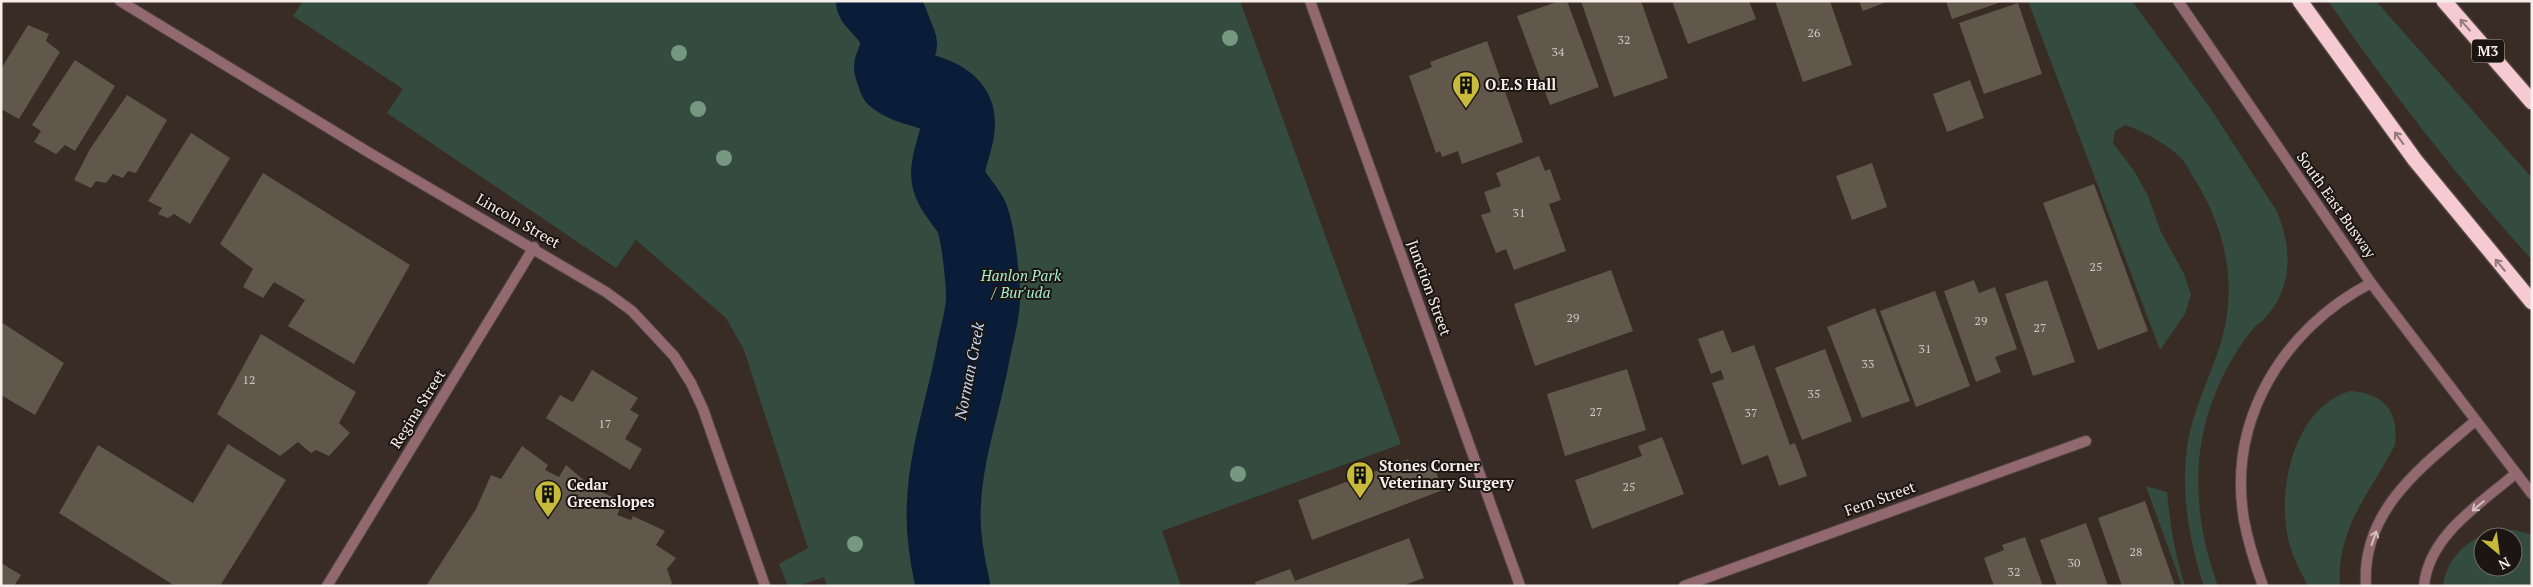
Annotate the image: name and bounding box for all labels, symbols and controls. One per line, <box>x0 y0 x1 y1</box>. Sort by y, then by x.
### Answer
one-way arrow <box>2460 19 2471 32</box>
house number: 26 <box>1808 25 1821 40</box>
house number: 32 <box>1618 32 1630 47</box>
road number: M3 <box>2472 40 2504 62</box>
house number: 34 <box>1552 44 1565 59</box>
building icon: O.E.S Hall <box>1451 70 1481 109</box>
place label: O.E.S Hall <box>1485 74 1556 94</box>
one-way arrow <box>2394 131 2404 145</box>
street label: South East Busway <box>2293 147 2381 262</box>
street label: Lincoln Street <box>473 188 564 252</box>
house number: 31 <box>1513 205 1525 220</box>
street label: Junction Street <box>1403 237 1457 339</box>
house number: 25 <box>2090 259 2102 274</box>
one-way arrow <box>2495 259 2506 272</box>
park label: Hanlon Park / Bur'uda <box>980 265 1062 302</box>
house number: 29 <box>1567 310 1579 325</box>
house number: 29 <box>1975 313 1987 328</box>
water label: Norman Creek <box>949 320 989 422</box>
house number: 27 <box>2034 320 2046 335</box>
house number: 31 <box>1919 341 1931 356</box>
house number: 33 <box>1862 356 1874 371</box>
street label: Regina Street <box>385 365 450 452</box>
house number: 12 <box>243 372 255 387</box>
house number: 35 <box>1808 386 1820 401</box>
house number: 27 <box>1590 404 1602 419</box>
house number: 37 <box>1745 405 1757 420</box>
house number: 17 <box>599 416 611 431</box>
place label: Stones Corner Veterinary Surgery <box>1379 455 1515 492</box>
building icon: Stones Corner Veterinary Surgery <box>1345 460 1375 499</box>
place label: Cedar Greenslopes <box>567 474 655 511</box>
street label: Fern Street <box>1841 476 1918 520</box>
building icon: Cedar Greenslopes <box>533 479 563 518</box>
house number: 25 <box>1623 479 1635 494</box>
one-way arrow <box>2471 500 2484 512</box>
north arrow <box>2473 527 2523 577</box>
one-way arrow <box>2370 531 2379 546</box>
house number: 28 <box>2130 544 2142 559</box>
text: N <box>2495 553 2514 575</box>
house number: 30 <box>2068 555 2080 570</box>
house number: 32 <box>2008 564 2020 579</box>

